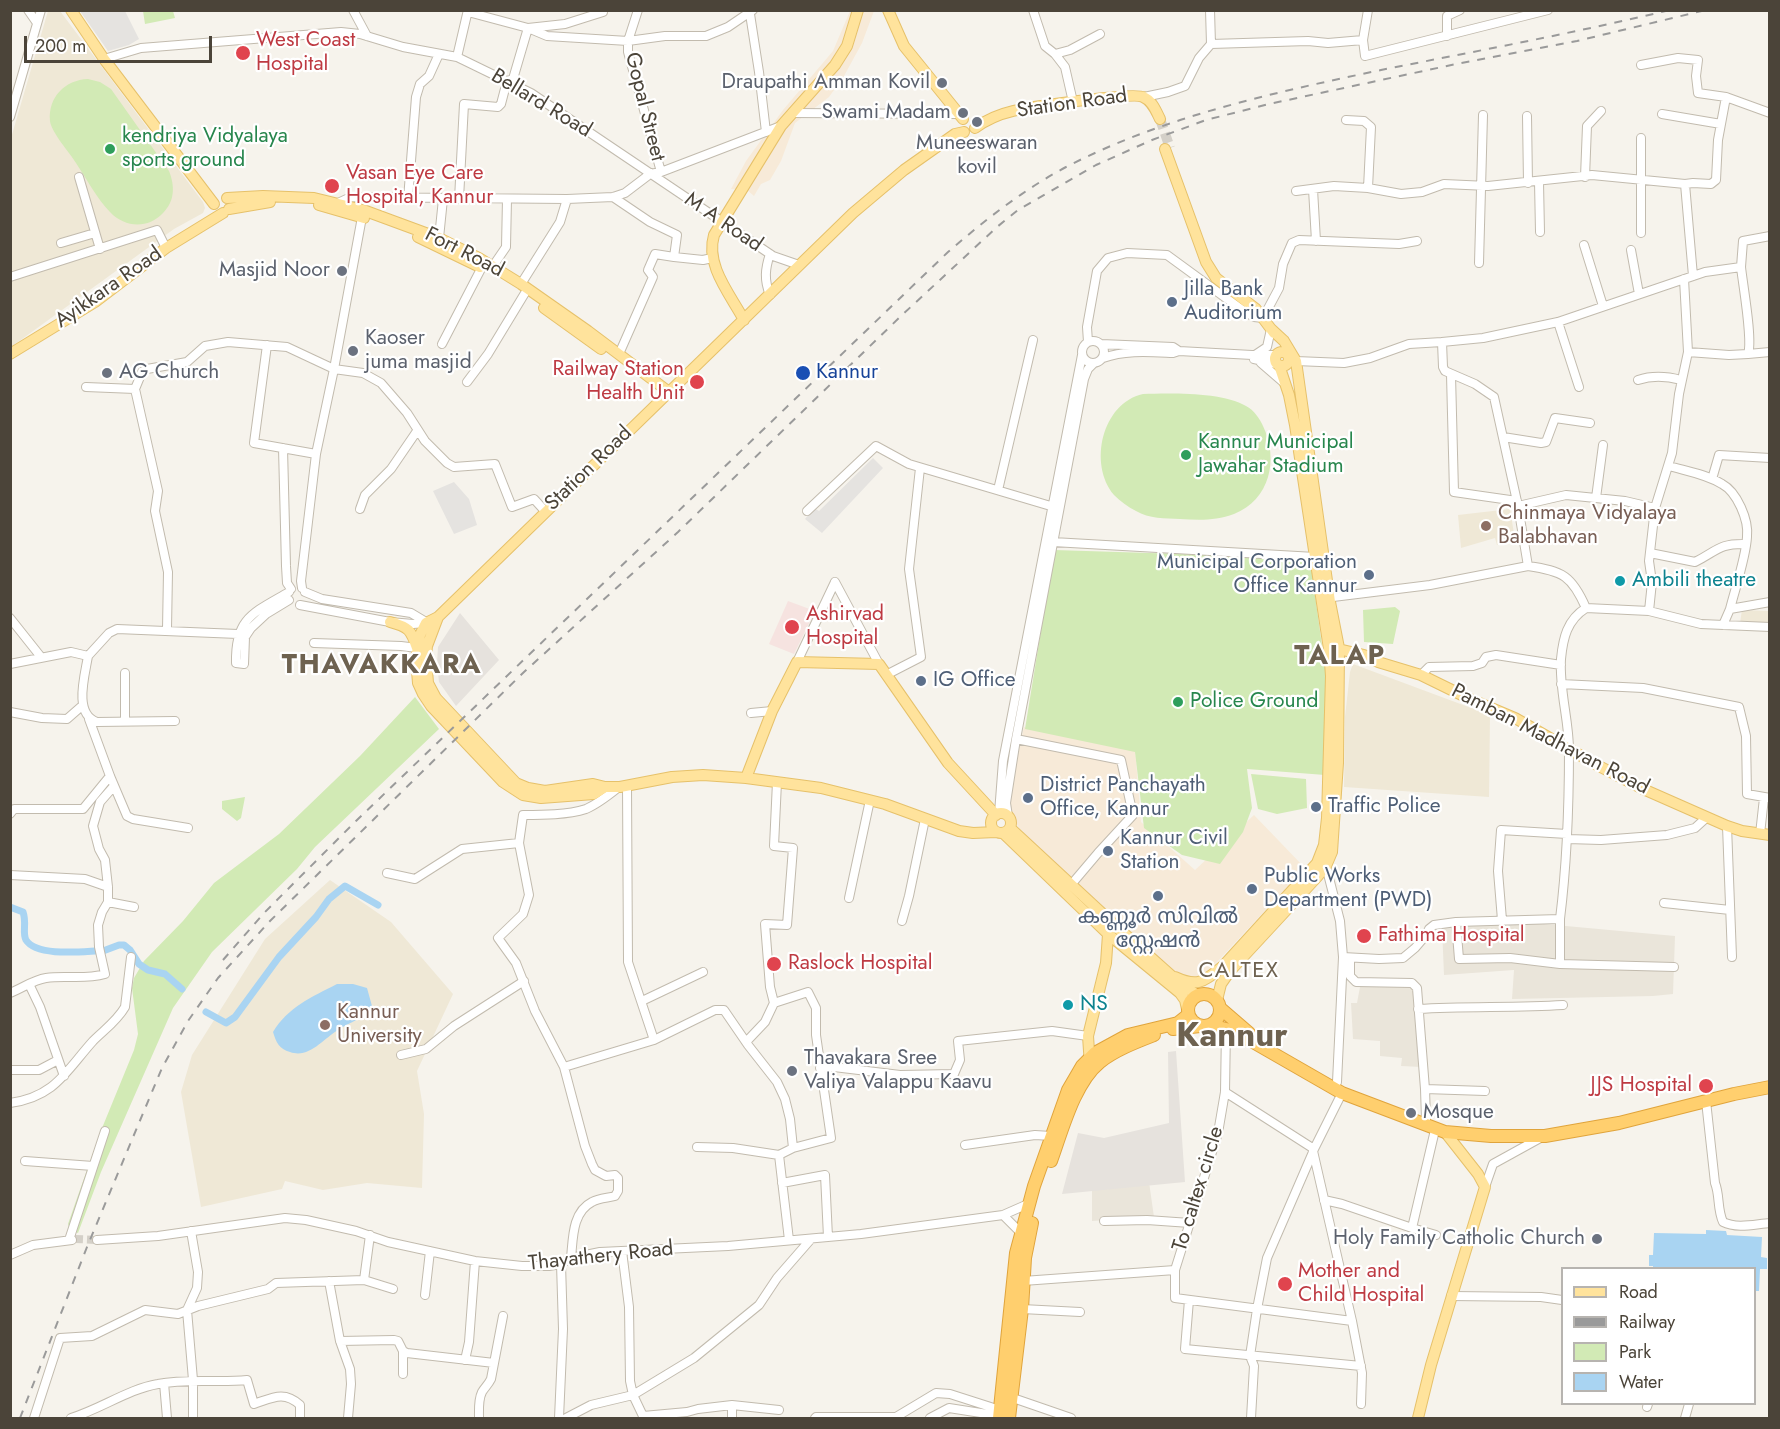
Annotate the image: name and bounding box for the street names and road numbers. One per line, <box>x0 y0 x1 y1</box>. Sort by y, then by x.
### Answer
street label: Gopal Street <box>618 50 670 164</box>
street label: Bellard Road <box>486 64 596 144</box>
street label: Station Road <box>1015 84 1129 124</box>
street label: M A Road <box>679 188 767 258</box>
street label: Fort Road <box>420 222 508 284</box>
street label: Ayikkara Road <box>51 242 167 334</box>
street label: Station Road <box>540 421 638 517</box>
street label: Pamban Madhavan Road <box>1447 679 1653 801</box>
street label: To caltex circle <box>1168 1124 1230 1254</box>
street label: Thayathery Road <box>527 1237 675 1277</box>

